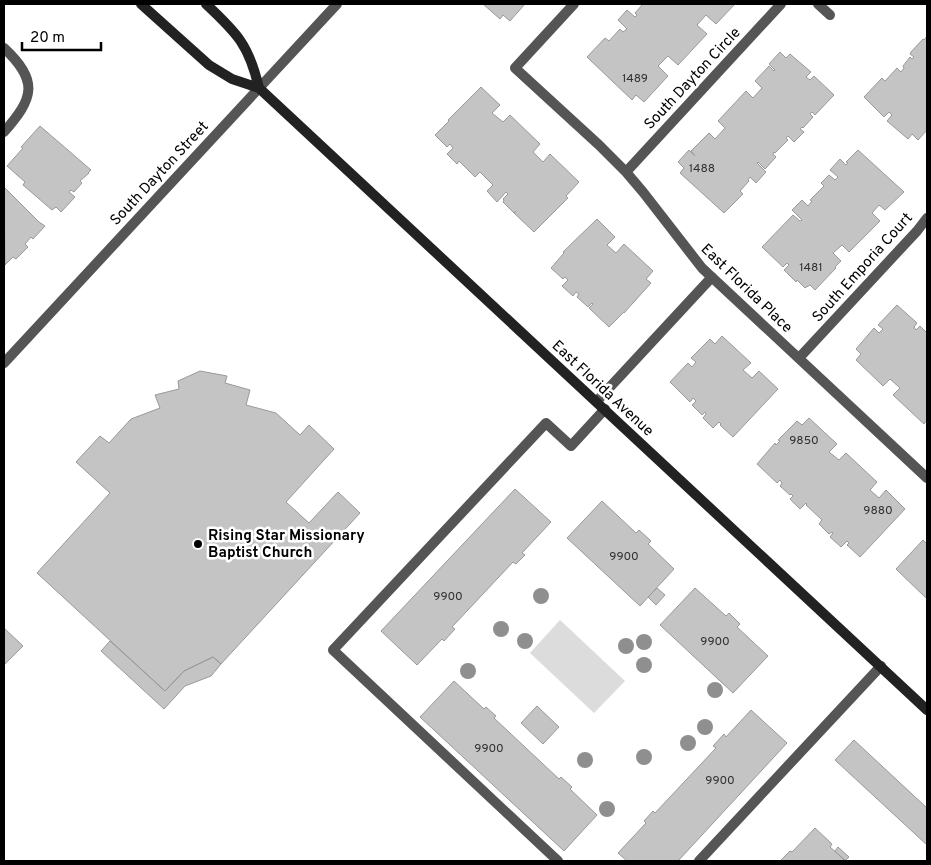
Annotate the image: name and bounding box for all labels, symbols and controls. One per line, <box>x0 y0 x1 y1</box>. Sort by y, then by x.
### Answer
scale bar <box>22 20 101 52</box>
street label: South Dayton Circle <box>641 24 745 134</box>
text: 20 m <box>30 29 65 48</box>
house number: 1489 <box>622 71 648 87</box>
street label: South Dayton Street <box>107 118 213 230</box>
house number: 1488 <box>689 161 715 177</box>
street label: South Emporia Court <box>809 209 917 327</box>
street label: East Florida Place <box>696 241 796 338</box>
house number: 1481 <box>799 260 823 276</box>
street label: East Florida Avenue <box>547 337 657 441</box>
house number: 9850 <box>789 433 819 449</box>
house number: 9880 <box>863 503 893 519</box>
place label: Rising Star Missionary Baptist Church <box>208 527 365 563</box>
marker: Rising Star Missionary Baptist Church <box>192 538 204 550</box>
house number: 9900 <box>609 549 639 565</box>
house number: 9900 <box>433 589 463 605</box>
house number: 9900 <box>700 634 730 650</box>
house number: 9900 <box>474 741 504 757</box>
house number: 9900 <box>705 773 735 789</box>

